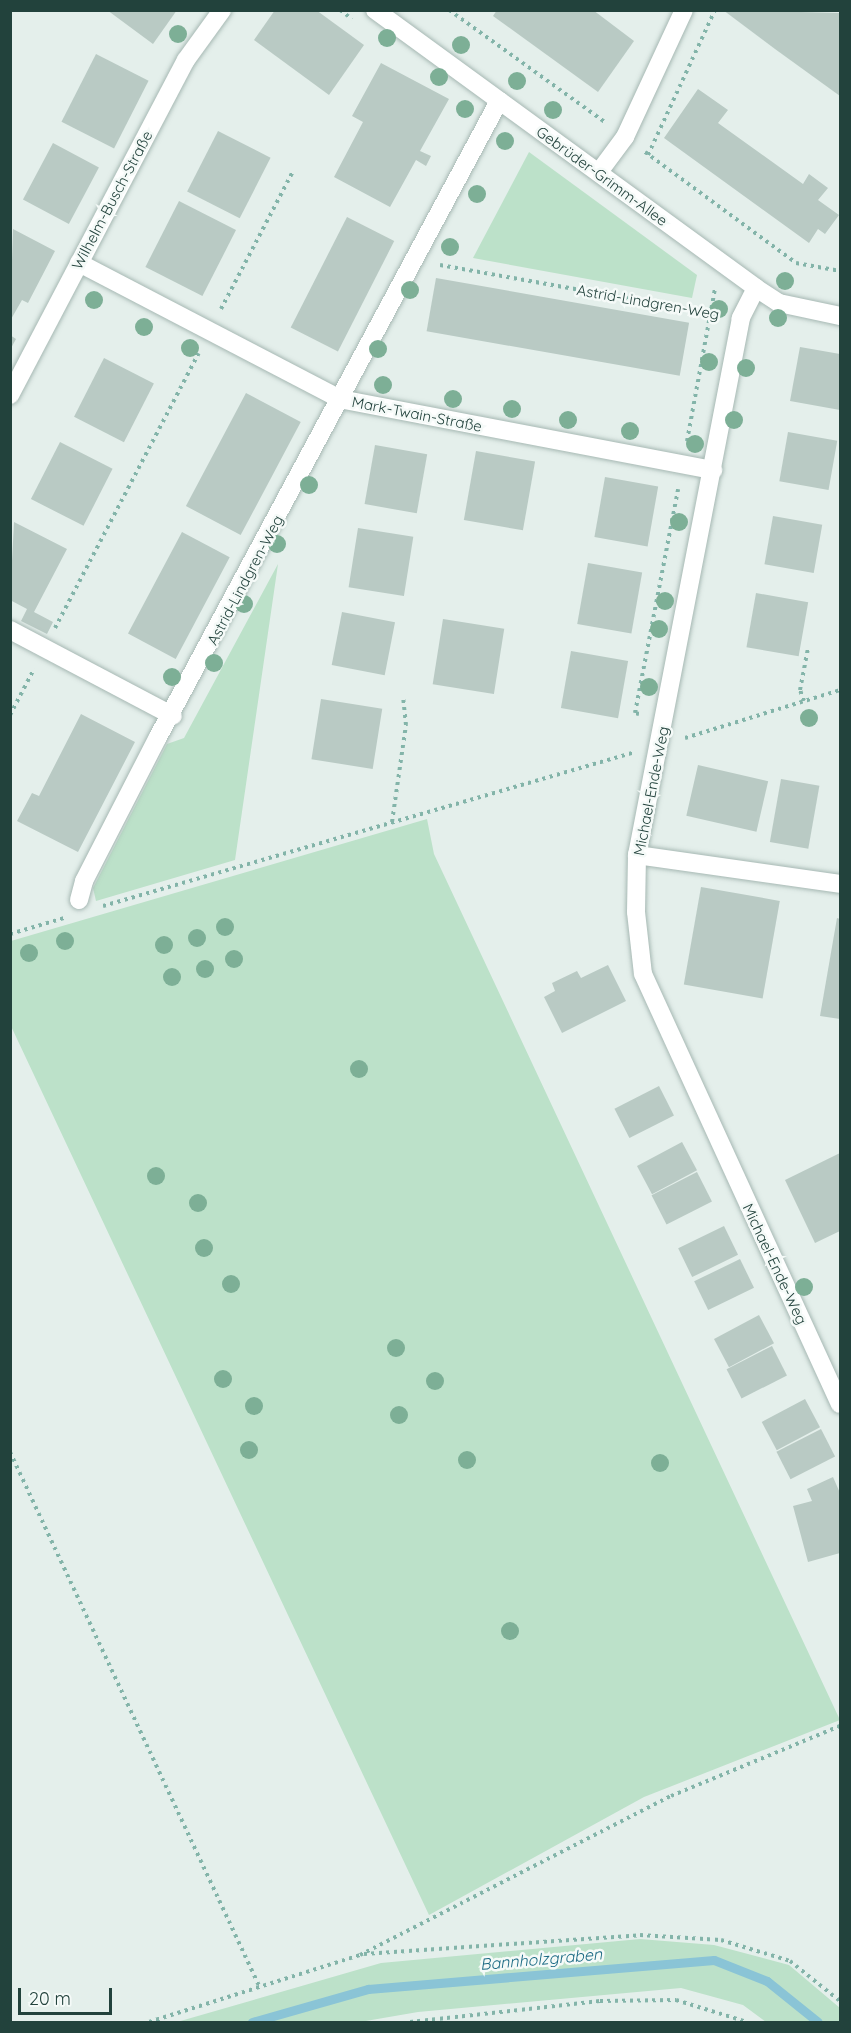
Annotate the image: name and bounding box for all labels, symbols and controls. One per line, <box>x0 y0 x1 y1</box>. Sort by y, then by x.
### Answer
street label: Gebrüder-Grimm-Allee <box>533 122 671 230</box>
street label: Wilhelm-Busch-Straße <box>68 128 156 272</box>
street label: Astrid-Lindgren-Weg <box>575 281 721 323</box>
street label: Mark-Twain-Straße <box>350 393 484 435</box>
street label: Astrid-Lindgren-Weg <box>203 512 287 648</box>
street label: Michael-Ende-Weg <box>630 725 672 857</box>
street label: Michael-Ende-Weg <box>739 1201 811 1327</box>
water label: Bannholzgraben <box>479 1944 603 1974</box>
scale bar <box>21 1976 116 2014</box>
text: 20 m <box>29 1987 71 2010</box>

